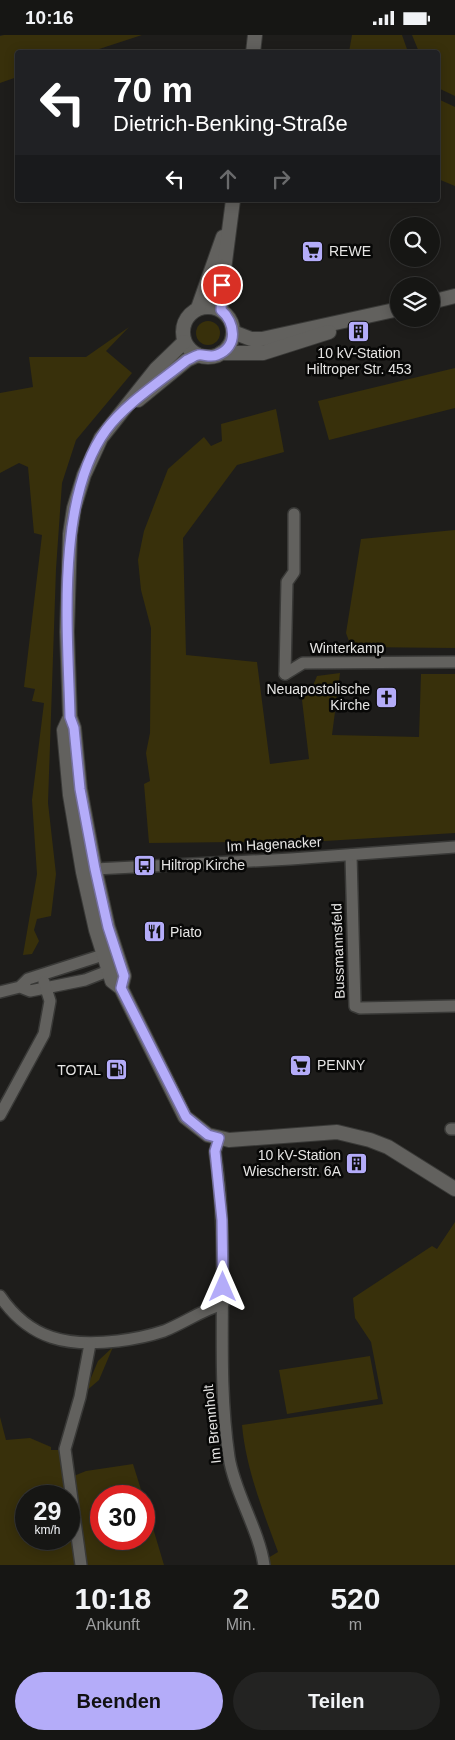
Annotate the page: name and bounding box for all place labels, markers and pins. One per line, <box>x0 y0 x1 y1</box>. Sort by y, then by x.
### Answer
supermarket icon: REWE <box>301 239 325 263</box>
place label: REWE <box>329 243 371 259</box>
pin <box>201 264 243 306</box>
building icon: 10 kV-Station Hiltroper Str. 453 <box>347 319 371 343</box>
place label: 10 kV-Station Hiltroper Str. 453 <box>306 345 412 377</box>
place label: Neuapostolische Kirche <box>266 681 370 713</box>
church icon: Neuapostolische Kirche <box>374 685 398 709</box>
bus stop icon: Hiltrop Kirche <box>133 853 157 877</box>
place label: Hiltrop Kirche <box>161 857 245 873</box>
restaurant icon: Piato <box>142 920 166 944</box>
place label: Piato <box>170 924 202 940</box>
supermarket icon: PENNY <box>289 1053 313 1077</box>
place label: PENNY <box>317 1057 366 1073</box>
fuel station icon: TOTAL <box>105 1058 129 1082</box>
place label: TOTAL <box>57 1062 101 1078</box>
place label: 10 kV-Station Wiescherstr. 6A <box>243 1147 342 1179</box>
building icon: 10 kV-Station Wiescherstr. 6A <box>345 1151 369 1175</box>

